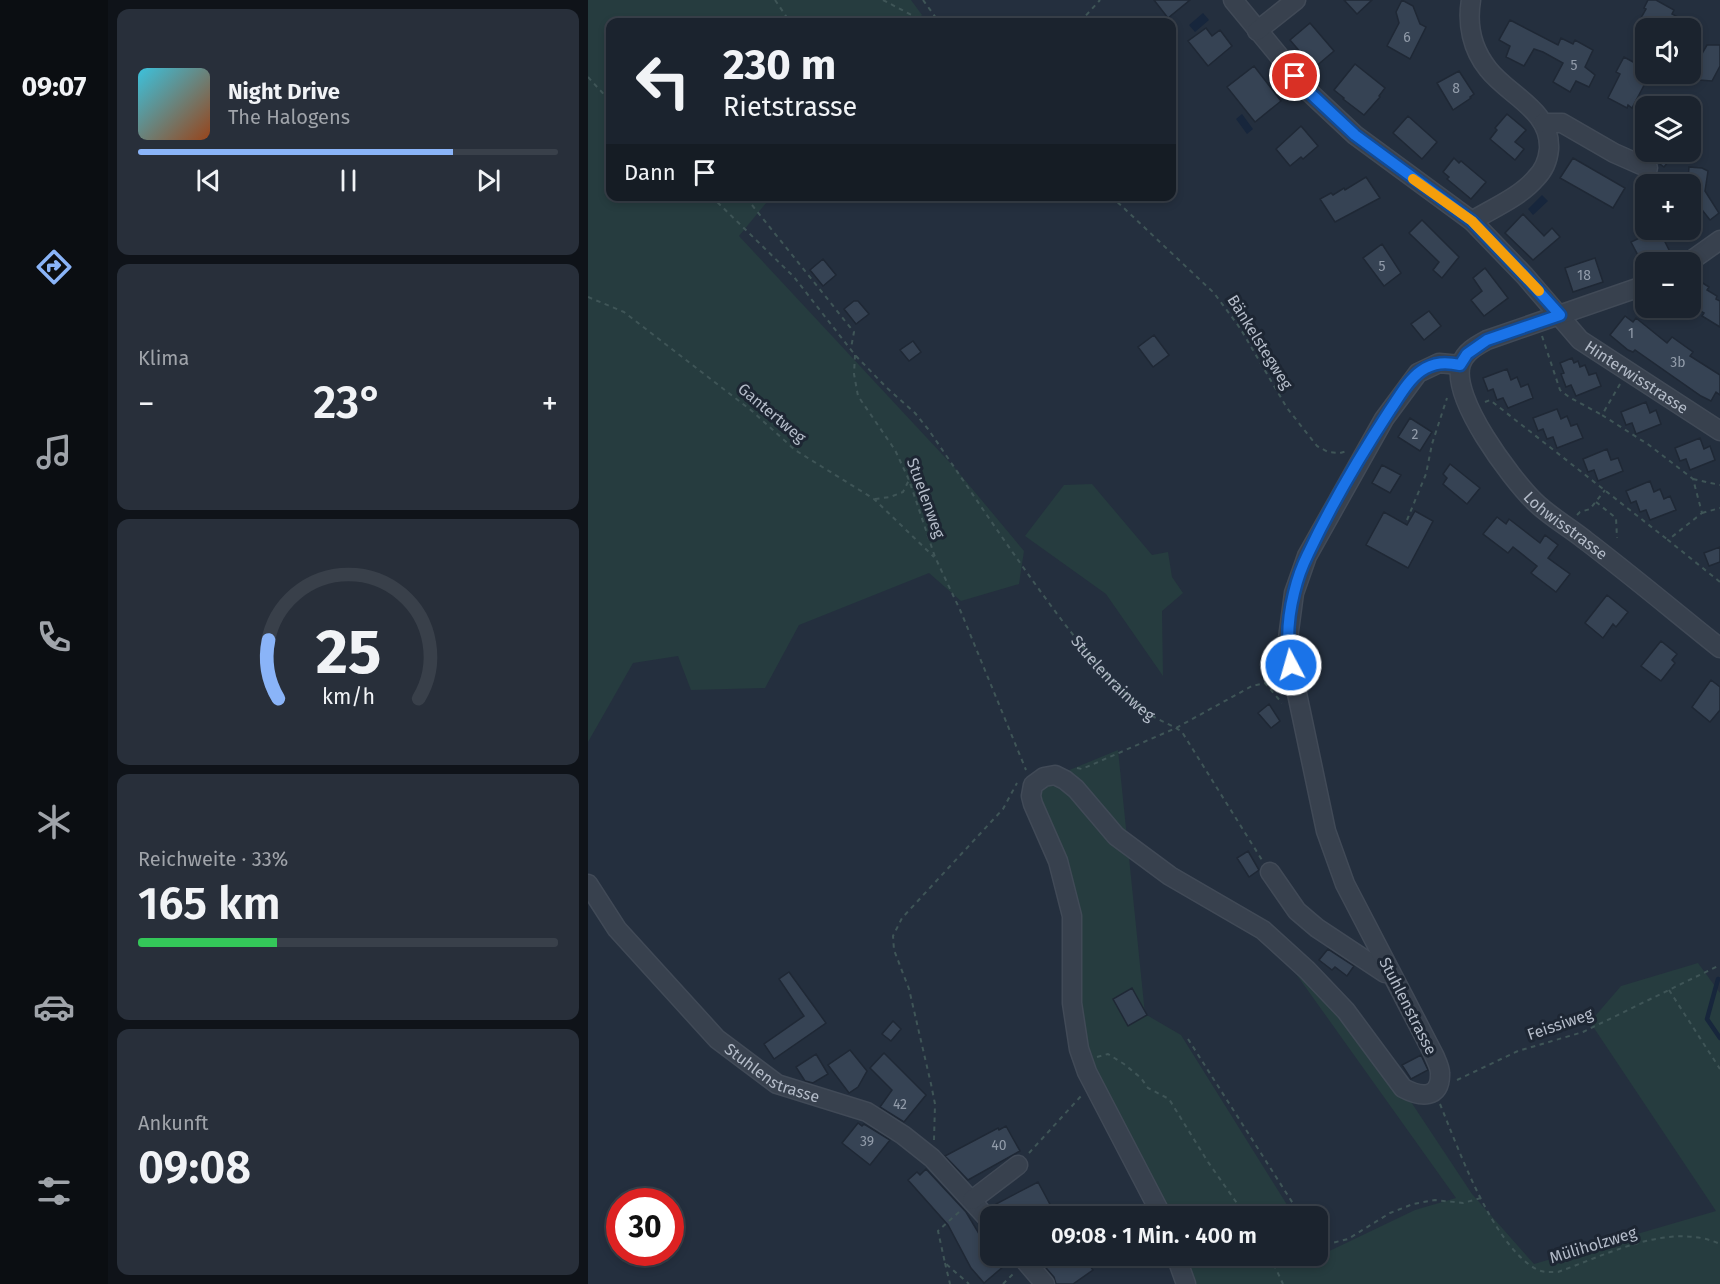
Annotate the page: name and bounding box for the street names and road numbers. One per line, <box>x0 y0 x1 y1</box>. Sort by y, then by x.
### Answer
street label: Bänkelstegweg <box>1223 291 1297 393</box>
street label: Hinterwisstrasse <box>1581 336 1692 417</box>
street label: Gantertweg <box>734 379 810 447</box>
street label: Stuelenweg <box>903 455 949 541</box>
street label: Lohwisstrasse <box>1520 487 1612 563</box>
street label: Stuelenrainweg <box>1068 631 1159 725</box>
street label: Stuhlenstrasse <box>1375 954 1441 1058</box>
street label: Feissiweg <box>1525 1004 1596 1044</box>
street label: Stuhlenstrasse <box>721 1039 822 1106</box>
street label: Müliholzweg <box>1547 1223 1639 1267</box>

